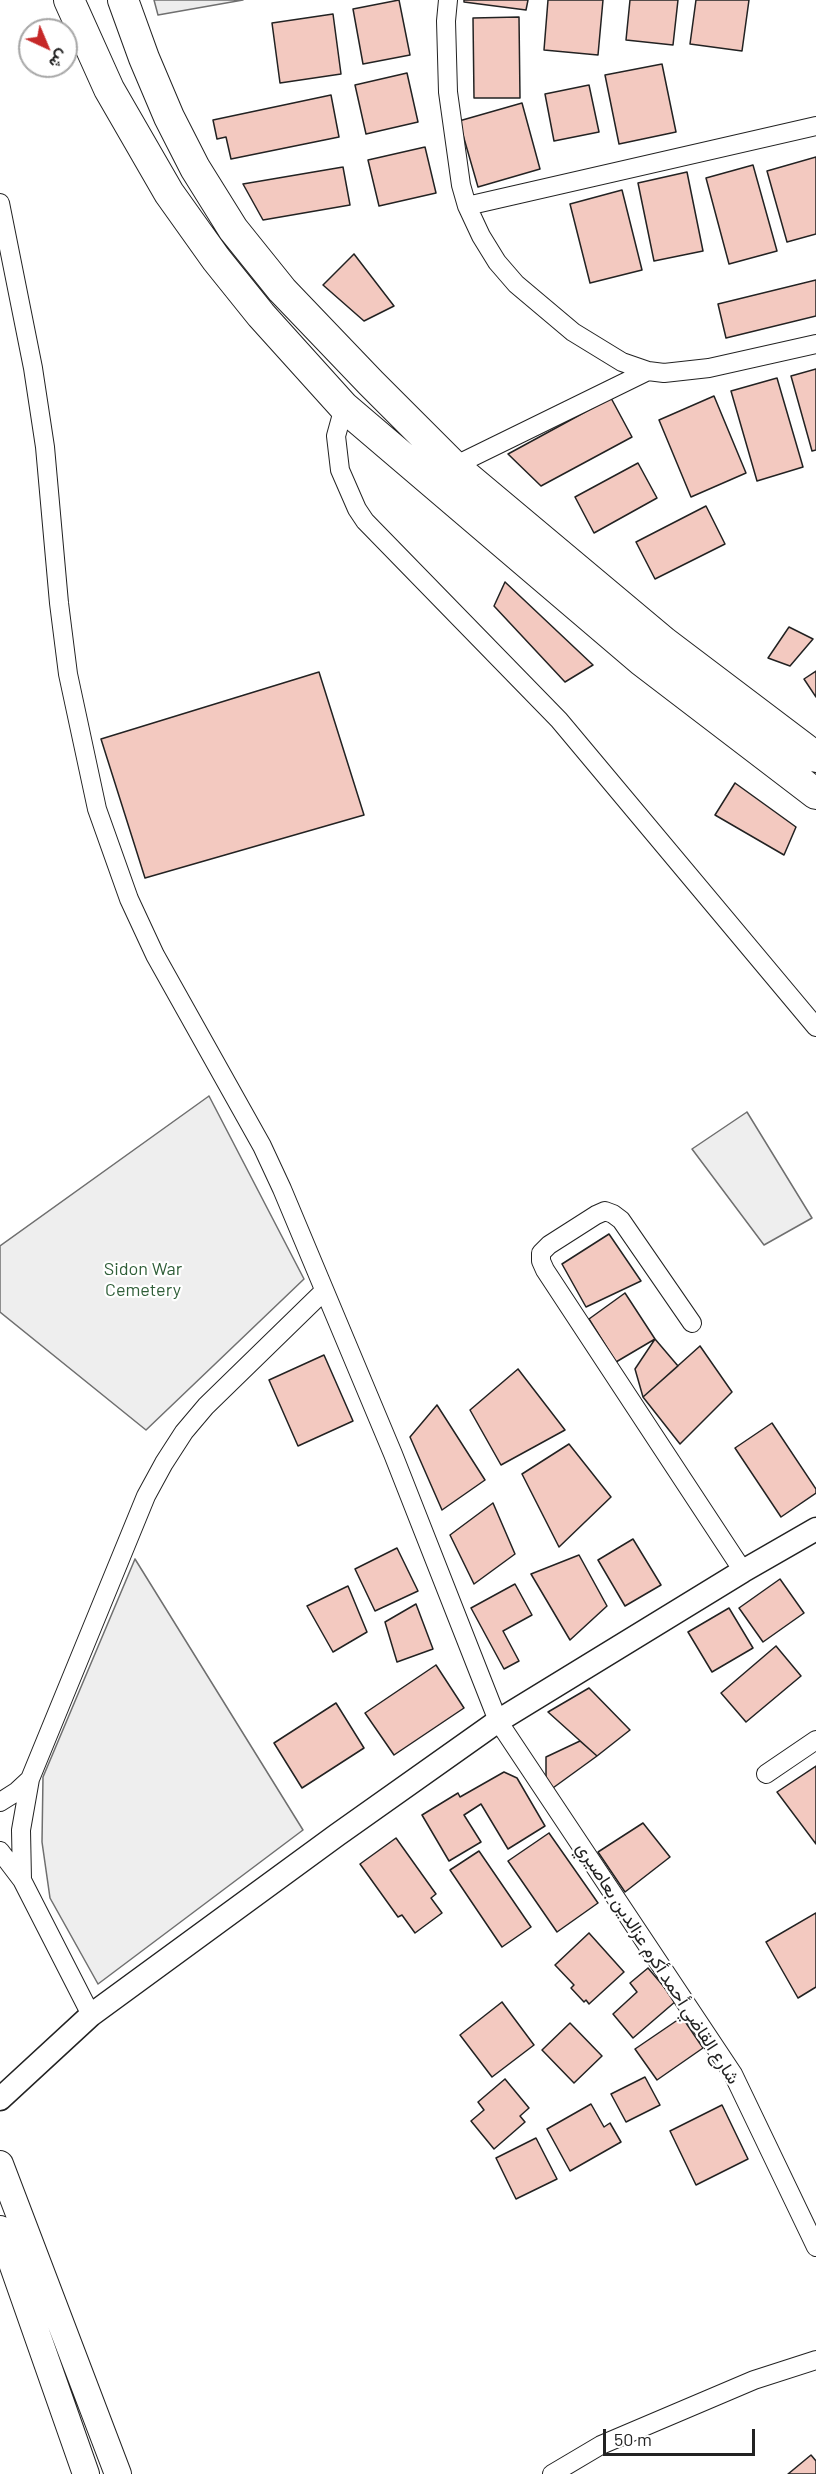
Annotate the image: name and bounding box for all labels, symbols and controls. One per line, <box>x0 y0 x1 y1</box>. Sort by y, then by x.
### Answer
north arrow <box>18 18 78 78</box>
text: ش <box>46 46 73 73</box>
park label: Sidon War Cemetery <box>104 1258 182 1300</box>
street label: شارع القاضي أحمد أكرم عزالدين بعاصيري <box>572 1838 744 2088</box>
scale bar <box>606 2417 758 2455</box>
text: 50 m <box>614 2428 652 2450</box>

